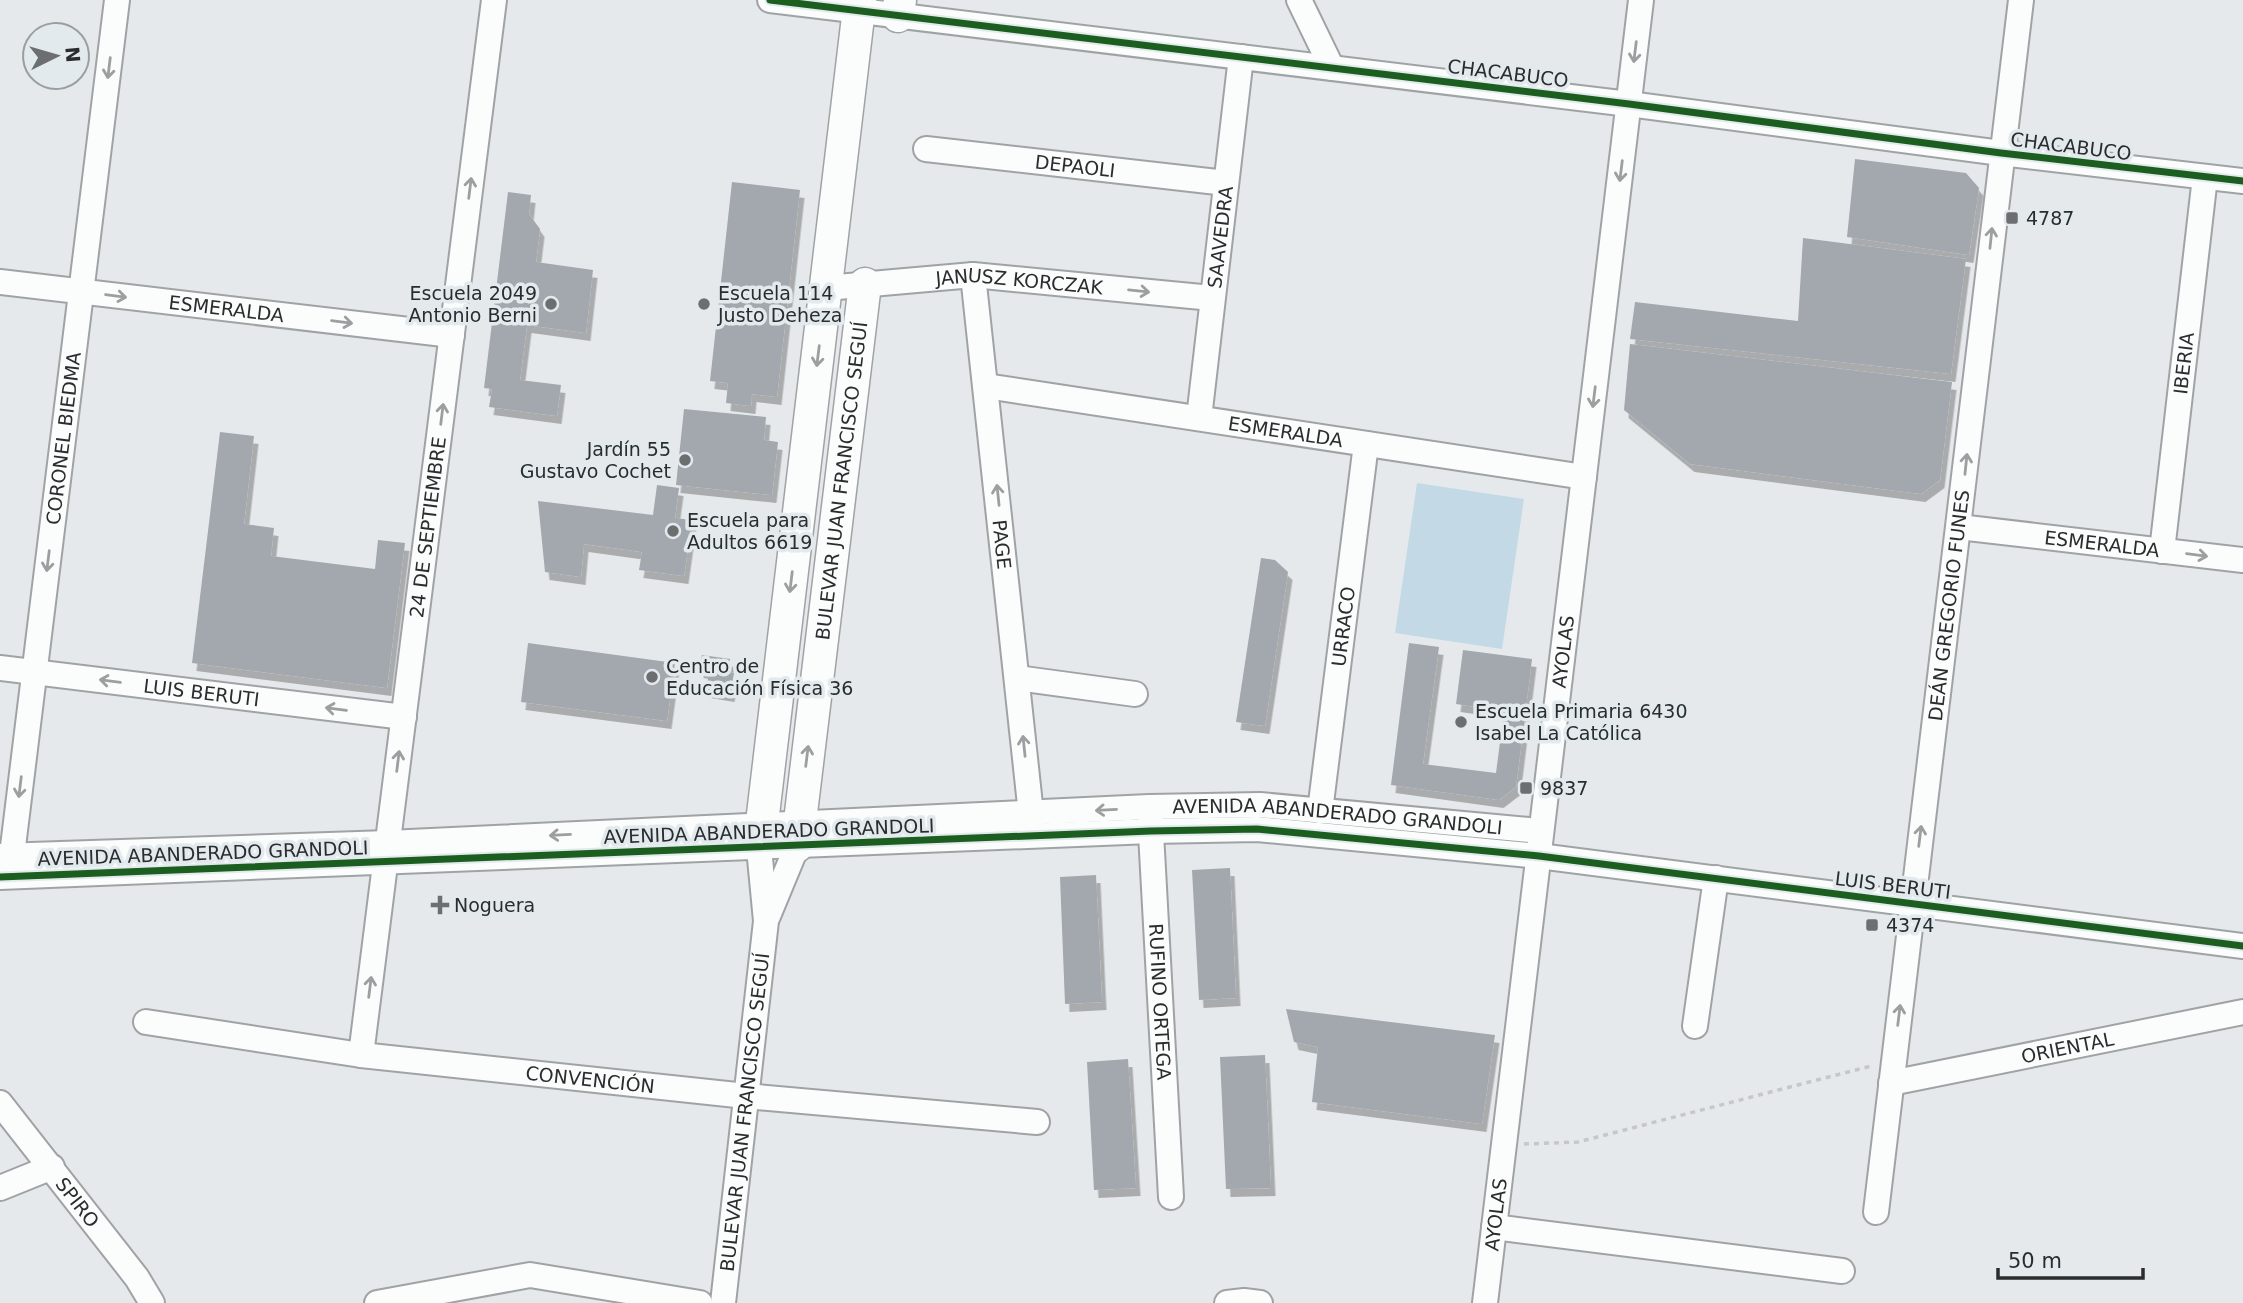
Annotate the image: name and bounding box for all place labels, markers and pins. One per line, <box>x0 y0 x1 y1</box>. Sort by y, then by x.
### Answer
place label: 4787 <box>2026 207 2074 229</box>
marker: 4787 <box>2004 210 2020 226</box>
place label: Escuela 2049 Antonio Berni <box>408 282 537 326</box>
place label: Escuela 114 Justo Deheza <box>717 282 842 326</box>
marker: Escuela 2049 Antonio Berni <box>543 296 559 312</box>
marker: Escuela 114 Justo Deheza <box>696 296 712 312</box>
place label: Jardín 55 Gustavo Cochet <box>520 438 671 482</box>
marker: Jardín 55 Gustavo Cochet <box>677 452 693 468</box>
place label: Escuela para Adultos 6619 <box>687 509 812 553</box>
marker: Escuela para Adultos 6619 <box>665 523 681 539</box>
place label: Centro de Educación Física 36 <box>666 655 853 699</box>
marker: Centro de Educación Física 36 <box>644 669 660 685</box>
place label: Escuela Primaria 6430 Isabel La Católica <box>1475 700 1688 744</box>
marker: Escuela Primaria 6430 Isabel La Católica <box>1453 714 1469 730</box>
place label: 9837 <box>1540 777 1588 799</box>
marker: 9837 <box>1518 780 1534 796</box>
place label: Noguera <box>454 894 535 916</box>
marker: Noguera <box>432 897 448 913</box>
place label: 4374 <box>1886 914 1934 936</box>
marker: 4374 <box>1864 917 1880 933</box>

